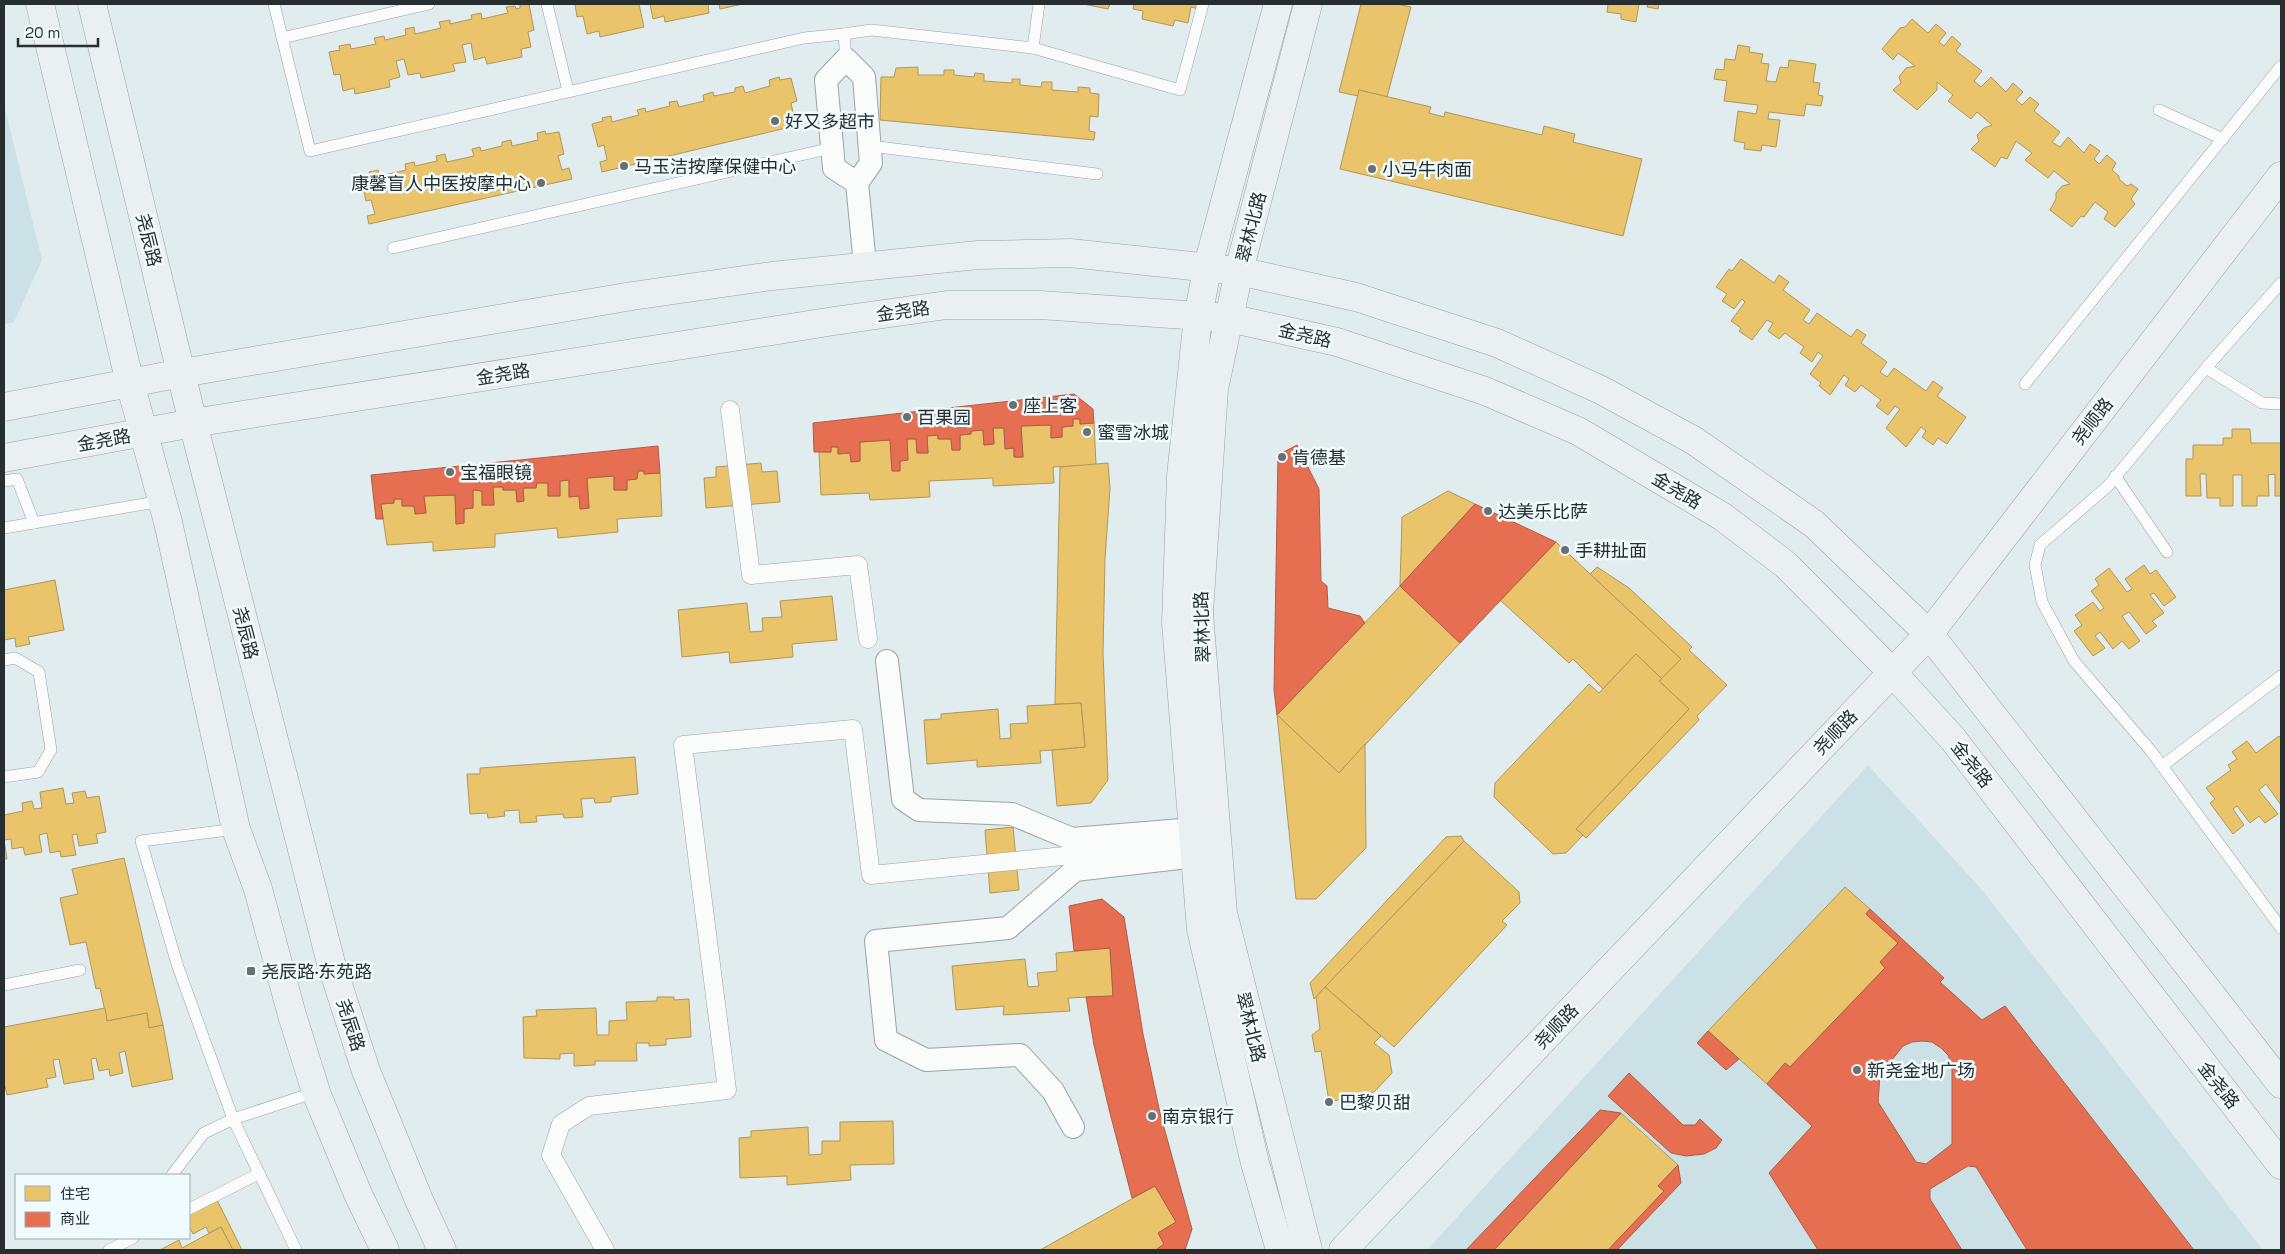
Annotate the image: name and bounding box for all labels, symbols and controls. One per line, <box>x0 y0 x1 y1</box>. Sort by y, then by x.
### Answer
scale bar <box>18 15 98 47</box>
text: 20 m <box>25 23 60 42</box>
place label: 好又多超市 <box>785 110 875 133</box>
marker: 好又多超市 <box>769 115 781 127</box>
place label: 马玉洁按摩保健中心 <box>634 155 796 178</box>
place label: 小马牛肉面 <box>1382 158 1472 181</box>
marker: 马玉洁按摩保健中心 <box>618 160 630 172</box>
marker: 小马牛肉面 <box>1366 163 1378 175</box>
place label: 康馨盲人中医按摩中心 <box>351 172 531 195</box>
marker: 康馨盲人中医按摩中心 <box>535 177 547 189</box>
street label: 翠林北路 <box>1231 189 1271 265</box>
street label: 尧辰路 <box>131 211 167 269</box>
street label: 金尧路 <box>875 296 931 326</box>
street label: 金尧路 <box>1276 318 1334 352</box>
street label: 金尧路 <box>475 358 531 390</box>
street label: 尧顺路 <box>2066 393 2118 449</box>
place label: 座上客 <box>1023 394 1077 417</box>
marker: 座上客 <box>1007 399 1019 411</box>
place label: 百果园 <box>917 406 971 429</box>
marker: 百果园 <box>901 411 913 423</box>
place label: 蜜雪冰城 <box>1097 421 1169 444</box>
street label: 金尧路 <box>75 424 133 456</box>
marker: 蜜雪冰城 <box>1081 426 1093 438</box>
place label: 肯德基 <box>1292 446 1346 469</box>
marker: 肯德基 <box>1276 451 1288 463</box>
place label: 宝福眼镜 <box>460 461 532 484</box>
marker: 宝福眼镜 <box>444 466 456 478</box>
street label: 金尧路 <box>1648 466 1706 514</box>
place label: 达美乐比萨 <box>1498 500 1588 523</box>
marker: 达美乐比萨 <box>1482 505 1494 517</box>
place label: 手耕扯面 <box>1575 539 1647 562</box>
marker: 手耕扯面 <box>1559 544 1571 556</box>
street label: 翠林北路 <box>1189 591 1215 663</box>
street label: 尧辰路 <box>228 604 264 662</box>
street label: 尧顺路 <box>1808 705 1862 759</box>
street label: 金尧路 <box>1946 736 1998 792</box>
place label: 尧辰路·东苑路 <box>261 960 372 983</box>
marker: 尧辰路·东苑路 <box>245 965 257 977</box>
street label: 翠林北路 <box>1231 989 1271 1065</box>
street label: 尧辰路 <box>332 996 370 1054</box>
street label: 尧顺路 <box>1529 999 1583 1053</box>
street label: 金尧路 <box>2193 1057 2245 1113</box>
place label: 新尧金地广场 <box>1867 1059 1975 1082</box>
marker: 新尧金地广场 <box>1851 1064 1863 1076</box>
place label: 巴黎贝甜 <box>1339 1091 1411 1114</box>
marker: 巴黎贝甜 <box>1323 1096 1335 1108</box>
place label: 南京银行 <box>1162 1105 1234 1128</box>
marker: 南京银行 <box>1146 1110 1158 1122</box>
legend <box>15 1174 190 1239</box>
text: 住宅 <box>60 1184 90 1203</box>
text: 商业 <box>60 1209 90 1228</box>

